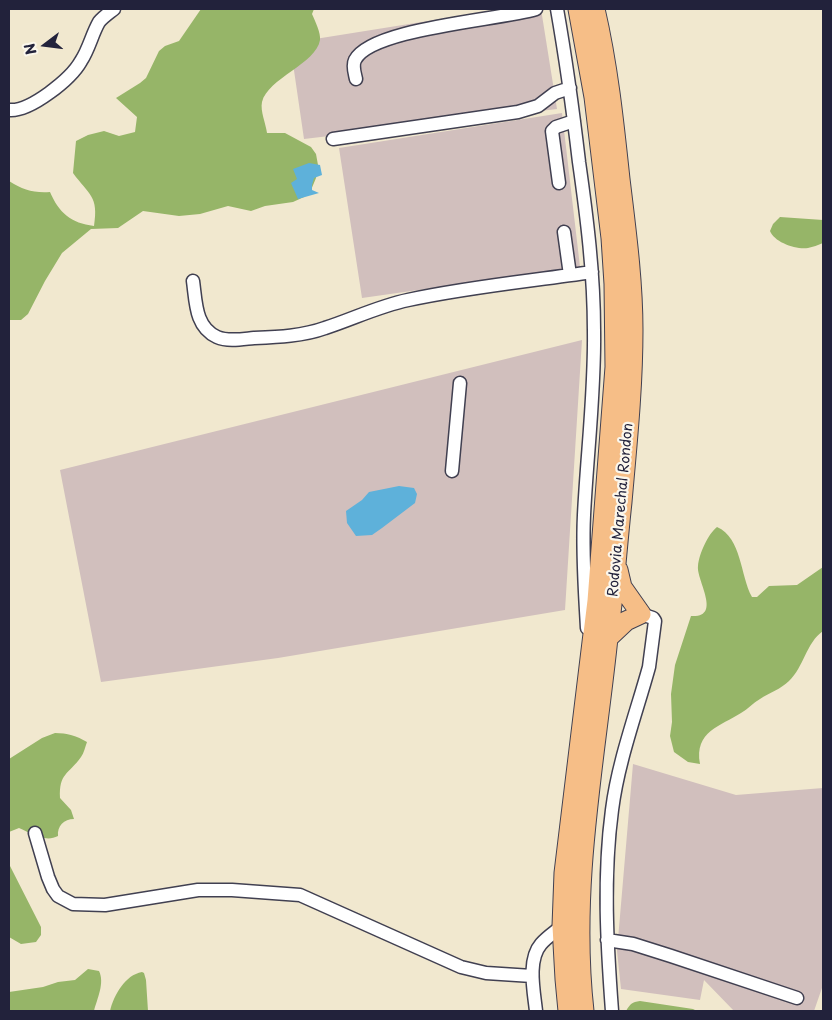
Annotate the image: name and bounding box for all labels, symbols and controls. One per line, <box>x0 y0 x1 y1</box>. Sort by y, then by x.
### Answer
north arrow <box>20 20 70 70</box>
text: N <box>18 41 42 57</box>
street label: Rodovia Marechal Rondon <box>605 422 637 598</box>

